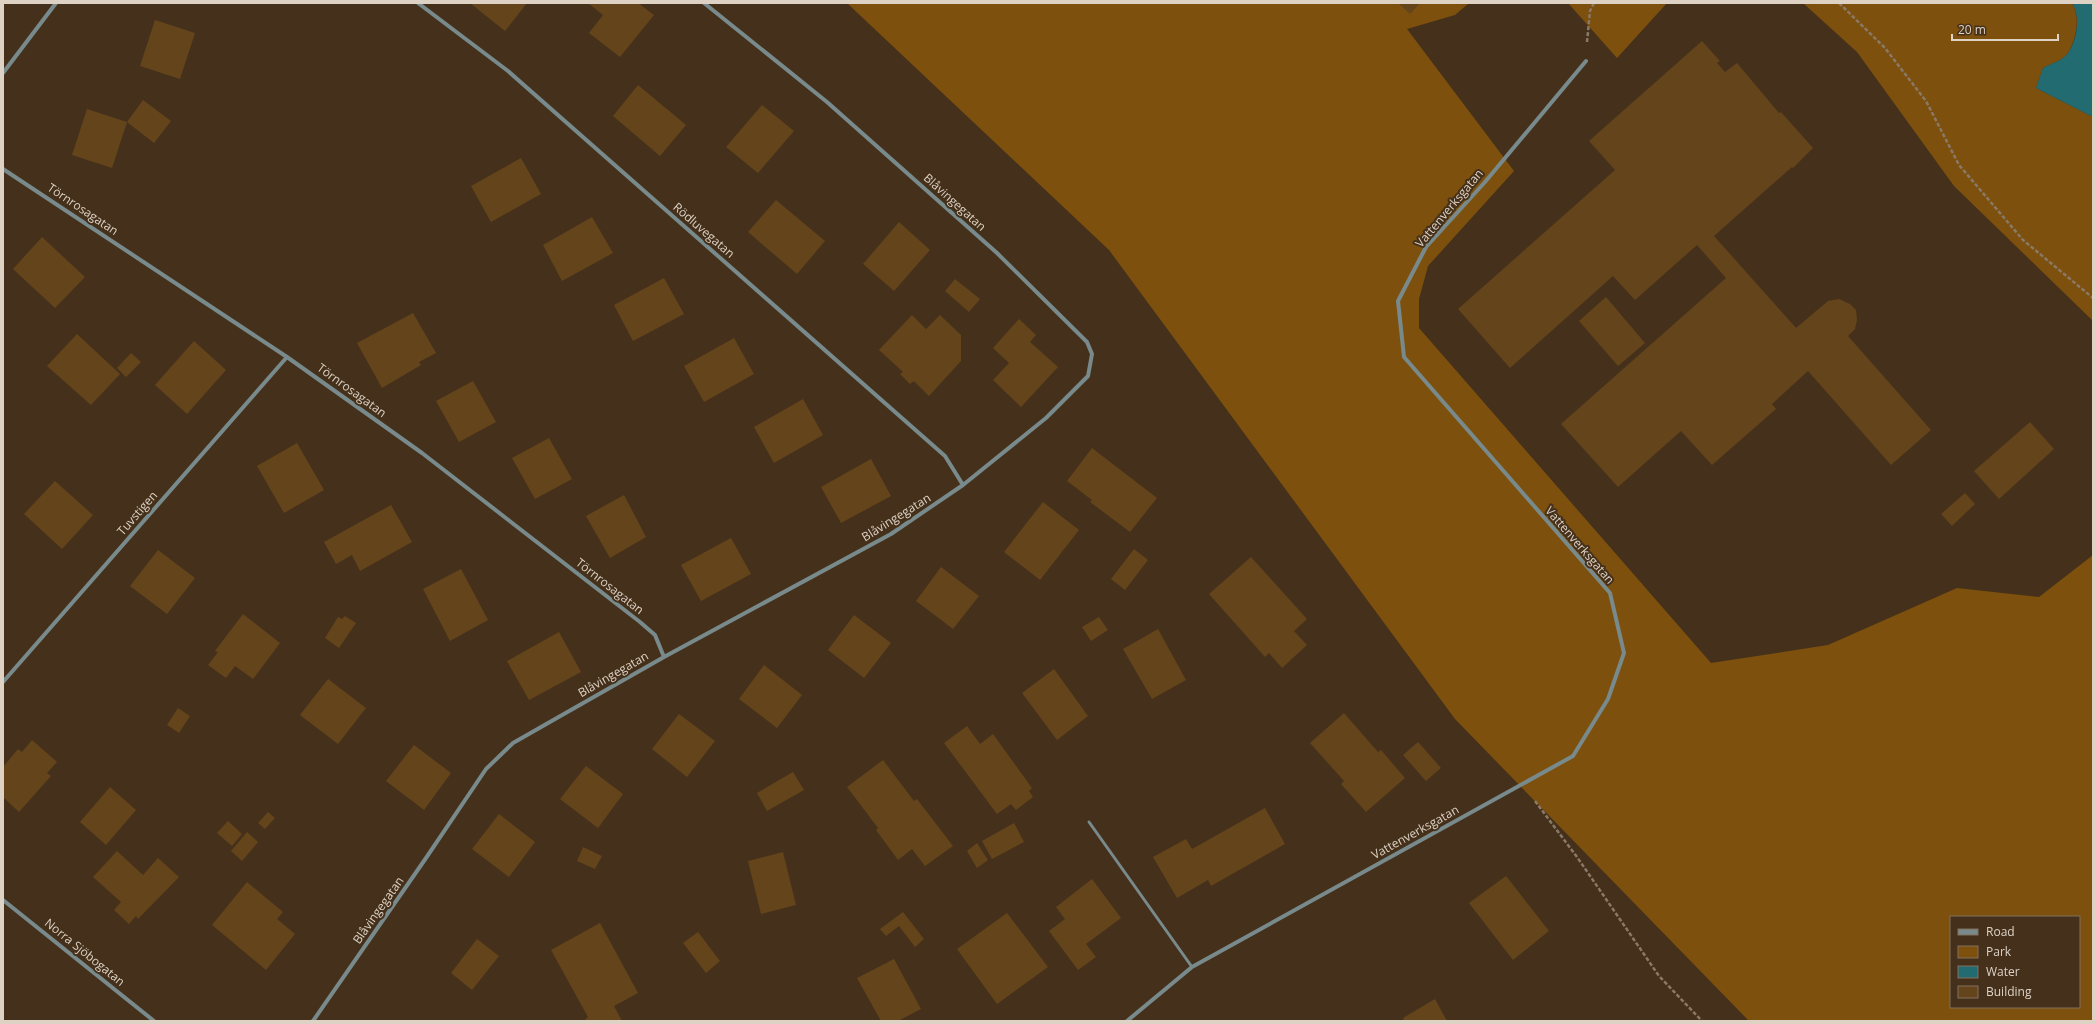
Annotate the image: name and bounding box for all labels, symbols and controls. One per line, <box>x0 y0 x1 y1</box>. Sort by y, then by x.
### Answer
scale bar <box>1952 16 2058 42</box>
text: 20 m <box>1958 21 1986 38</box>
street label: Vattenverksgatan <box>1411 165 1487 251</box>
street label: Blåvingegatan <box>920 169 990 235</box>
street label: Törnrosagatan <box>44 179 122 239</box>
street label: Rödluvegatan <box>670 198 738 262</box>
street label: Törnrosagatan <box>314 359 390 421</box>
street label: Tuvstigen <box>113 487 161 539</box>
street label: Blåvingegatan <box>858 489 934 545</box>
street label: Vattenverksgatan <box>1542 503 1618 587</box>
street label: Törnrosagatan <box>572 554 648 618</box>
street label: Blåvingegatan <box>575 647 651 701</box>
street label: Vattenverksgatan <box>1368 801 1462 863</box>
street label: Blåvingegatan <box>349 873 407 947</box>
street label: Norra Sjöbogatan <box>41 914 129 990</box>
legend <box>1950 916 2080 1008</box>
text: Road <box>1986 923 2015 940</box>
text: Park <box>1986 943 2012 960</box>
text: Water <box>1986 963 2020 980</box>
text: Building <box>1986 983 2032 1000</box>

